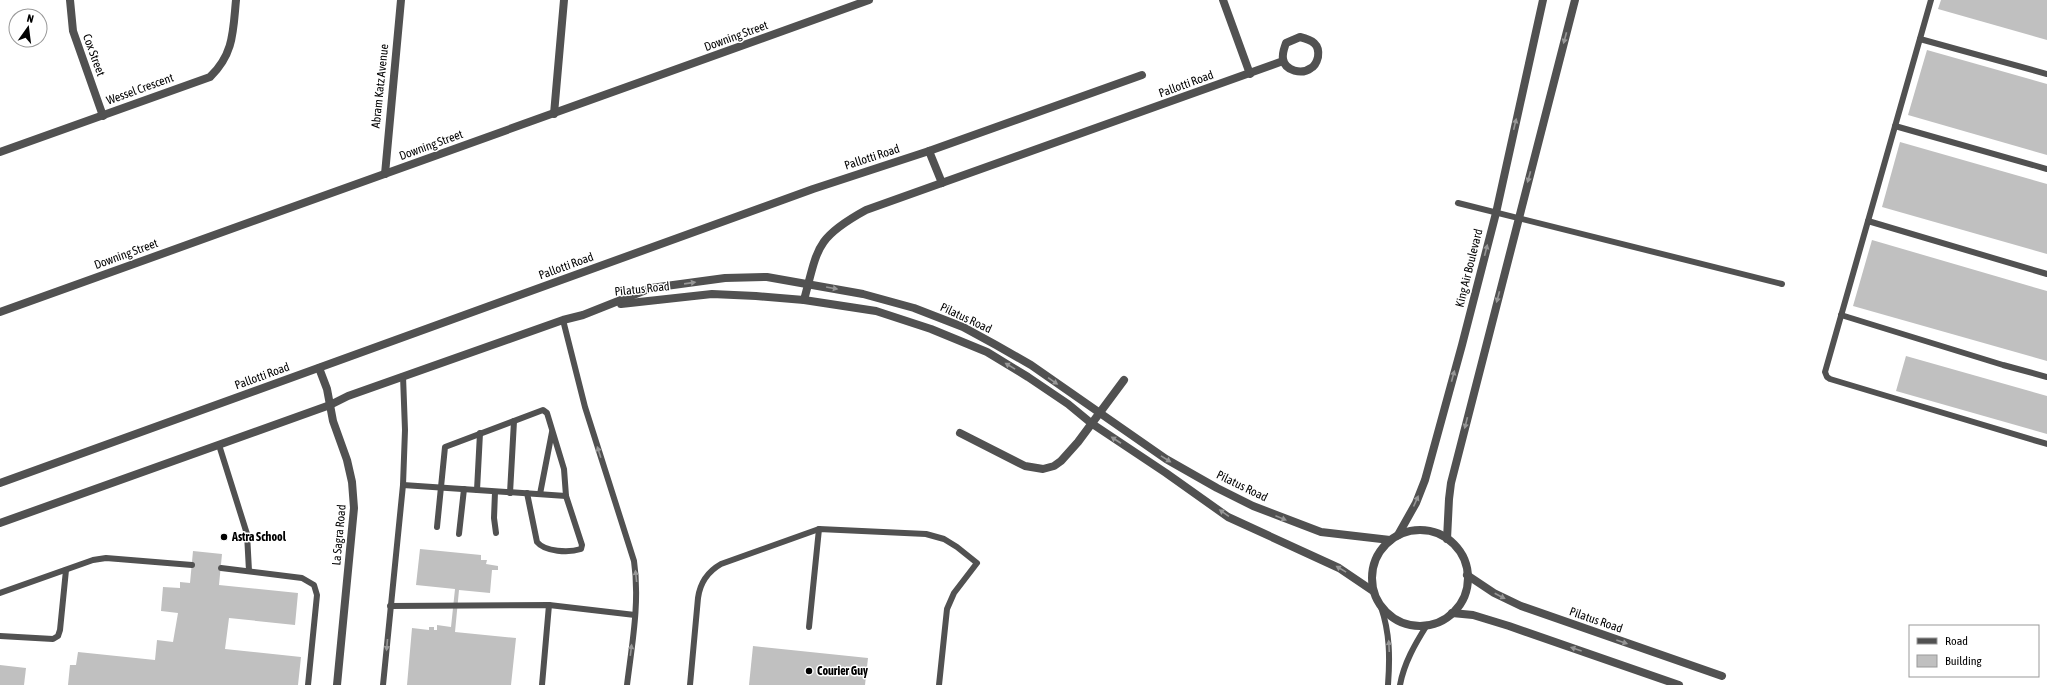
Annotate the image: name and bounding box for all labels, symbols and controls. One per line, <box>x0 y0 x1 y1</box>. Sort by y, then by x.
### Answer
north arrow <box>8 8 48 48</box>
text: N <box>26 12 35 25</box>
street label: Downing Street <box>702 18 770 54</box>
street label: Cox Street <box>80 32 108 78</box>
one-way arrow <box>1562 32 1568 44</box>
street label: Abram Katz Avenue <box>369 43 391 129</box>
street label: Pallotti Road <box>1157 68 1215 100</box>
street label: Wessel Crescent <box>105 70 176 108</box>
one-way arrow <box>1513 118 1519 130</box>
street label: Downing Street <box>397 127 465 163</box>
street label: Pallotti Road <box>843 141 901 173</box>
one-way arrow <box>1526 171 1532 183</box>
street label: King Air Boulevard <box>1453 227 1485 309</box>
street label: Downing Street <box>92 236 160 272</box>
one-way arrow <box>1483 244 1489 256</box>
street label: Pallotti Road <box>537 250 595 282</box>
street label: Pilatus Road <box>614 279 670 299</box>
one-way arrow <box>684 280 696 286</box>
one-way arrow <box>826 286 838 292</box>
one-way arrow <box>1494 291 1500 303</box>
street label: Pilatus Road <box>938 300 994 336</box>
street label: Pallotti Road <box>233 360 291 392</box>
one-way arrow <box>1004 362 1016 369</box>
one-way arrow <box>1450 370 1456 382</box>
one-way arrow <box>1048 377 1059 385</box>
one-way arrow <box>1463 417 1469 429</box>
one-way arrow <box>1111 436 1121 444</box>
one-way arrow <box>596 446 602 458</box>
one-way arrow <box>1160 455 1172 462</box>
street label: Pilatus Road <box>1214 468 1270 504</box>
one-way arrow <box>1413 495 1419 506</box>
street label: La Sagra Road <box>329 504 349 566</box>
one-way arrow <box>1218 509 1229 517</box>
one-way arrow <box>1276 515 1288 521</box>
place label: Astra School <box>231 530 287 544</box>
marker: Astra School <box>219 532 229 542</box>
one-way arrow <box>1335 566 1347 573</box>
one-way arrow <box>633 570 639 582</box>
one-way arrow <box>1494 593 1506 599</box>
street label: Pilatus Road <box>1568 604 1624 636</box>
legend <box>1909 625 2039 677</box>
text: Road <box>1945 634 1968 648</box>
one-way arrow <box>384 639 390 651</box>
one-way arrow <box>1616 639 1628 645</box>
one-way arrow <box>1385 640 1392 652</box>
one-way arrow <box>628 644 634 656</box>
one-way arrow <box>1570 646 1582 652</box>
text: Building <box>1945 654 1983 668</box>
place label: Courier Guy <box>817 664 868 678</box>
marker: Courier Guy <box>804 666 814 676</box>

